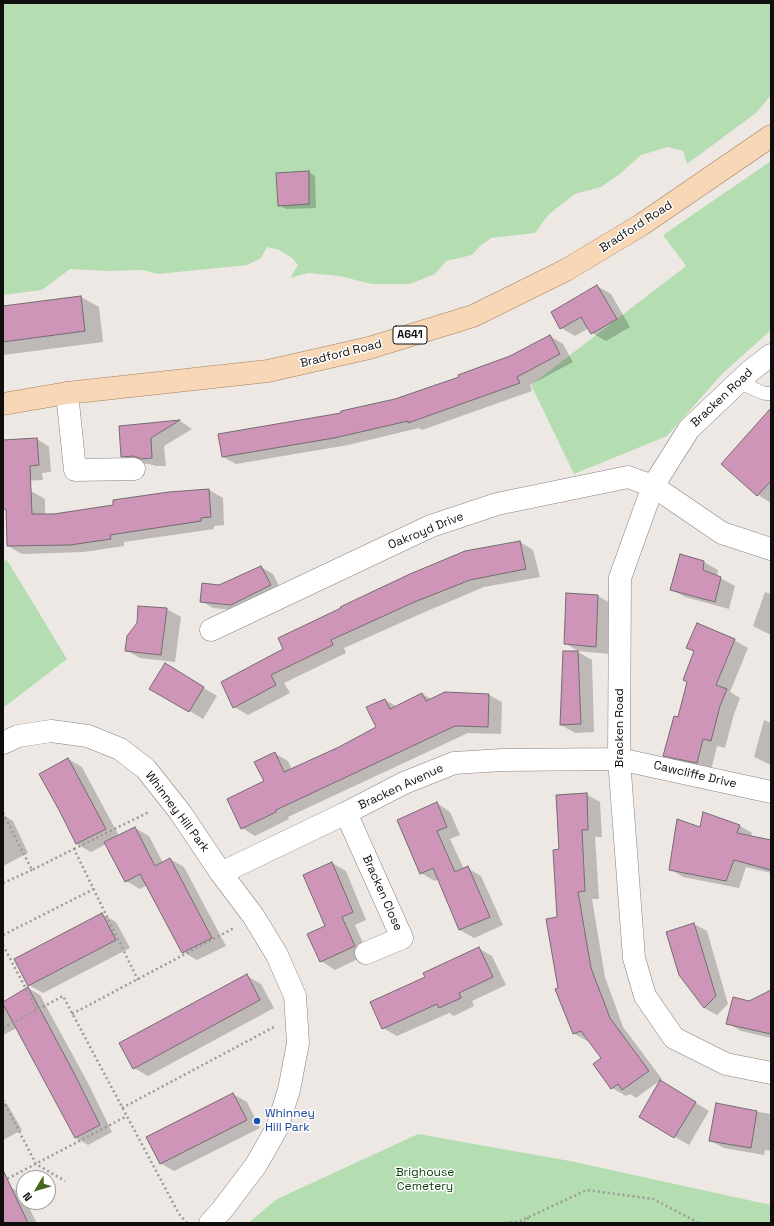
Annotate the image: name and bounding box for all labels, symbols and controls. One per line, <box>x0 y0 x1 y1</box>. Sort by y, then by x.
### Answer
street label: Bradford Road <box>597 198 675 256</box>
road number: A641 <box>393 326 427 344</box>
street label: Bradford Road <box>299 337 383 371</box>
street label: Bracken Road <box>688 366 756 430</box>
street label: Oakroyd Drive <box>386 509 466 553</box>
street label: Bracken Road <box>613 688 627 768</box>
street label: Cawcliffe Drive <box>652 758 738 792</box>
street label: Bracken Avenue <box>356 761 446 813</box>
street label: Whinney Hill Park <box>142 769 212 855</box>
street label: Bracken Close <box>359 853 405 933</box>
place label: Whinney Hill Park <box>265 1107 315 1135</box>
marker: Whinney Hill Park <box>252 1116 262 1126</box>
park label: Brighouse Cemetery <box>396 1166 454 1194</box>
north arrow <box>16 1170 56 1210</box>
text: N <box>20 1190 35 1204</box>

